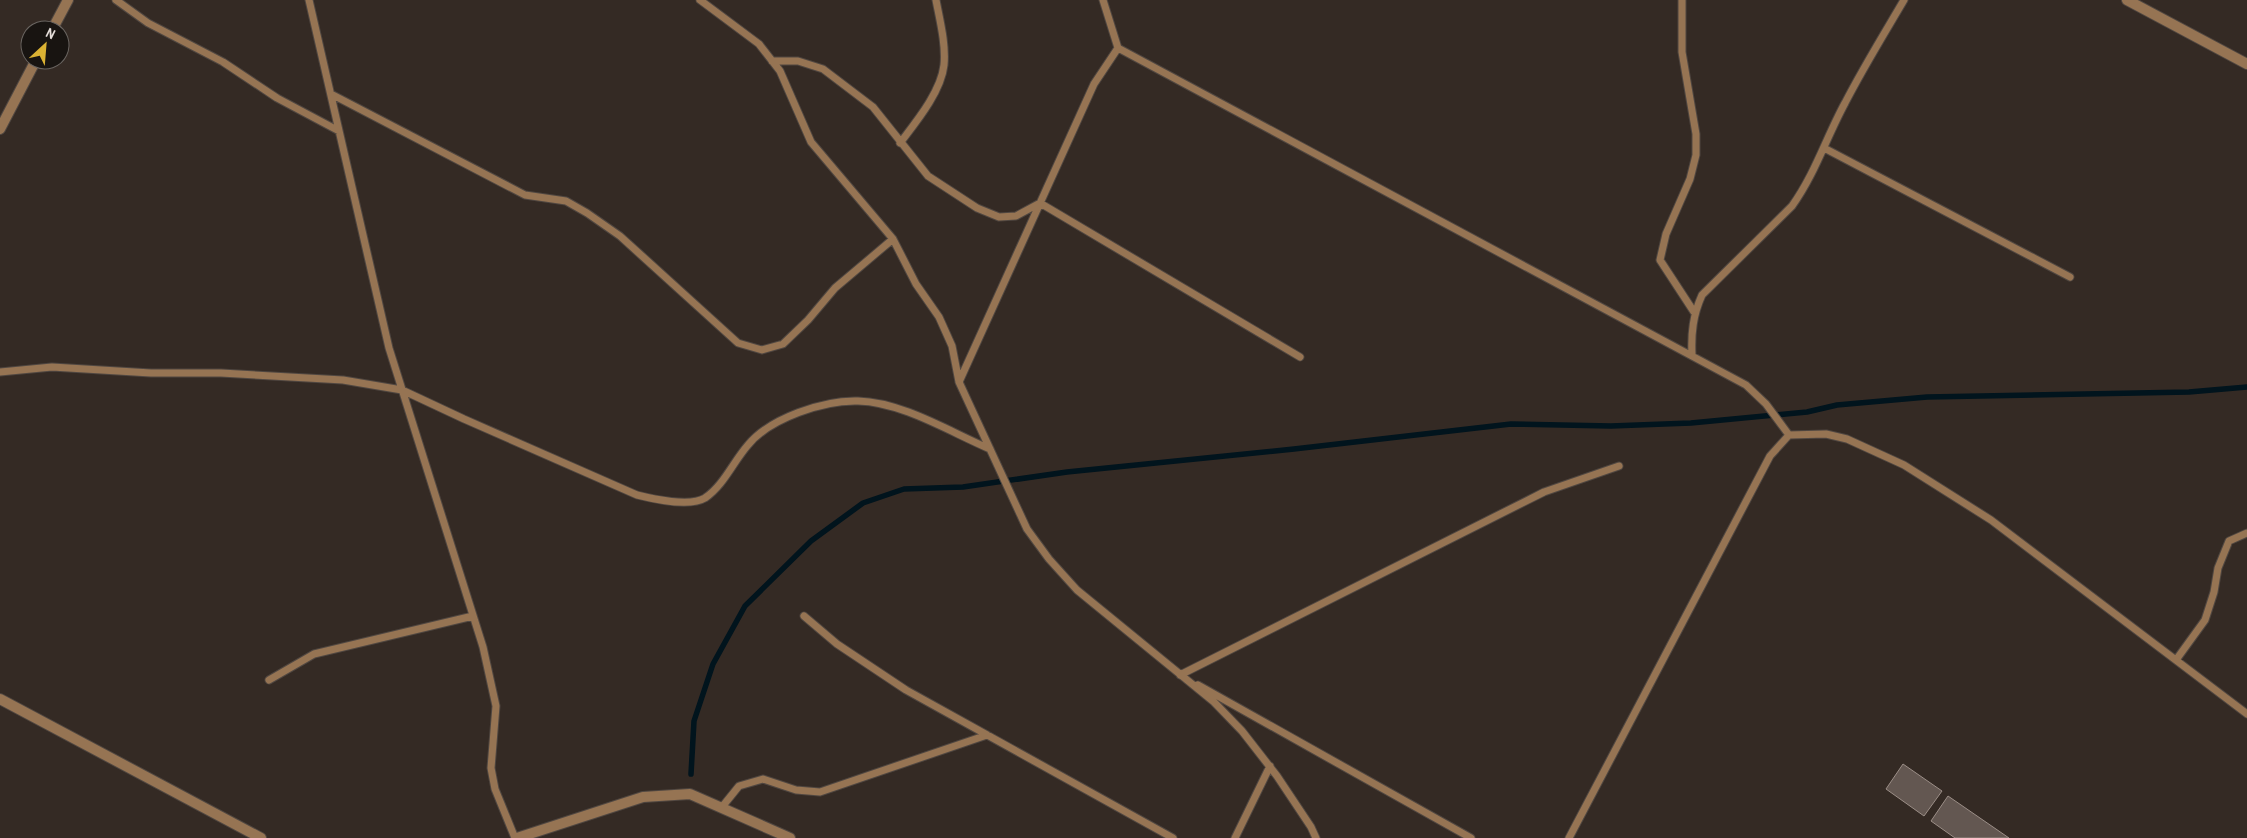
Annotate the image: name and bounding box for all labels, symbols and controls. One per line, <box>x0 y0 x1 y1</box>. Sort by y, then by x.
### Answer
north arrow <box>20 20 70 70</box>
text: N <box>43 23 58 43</box>

